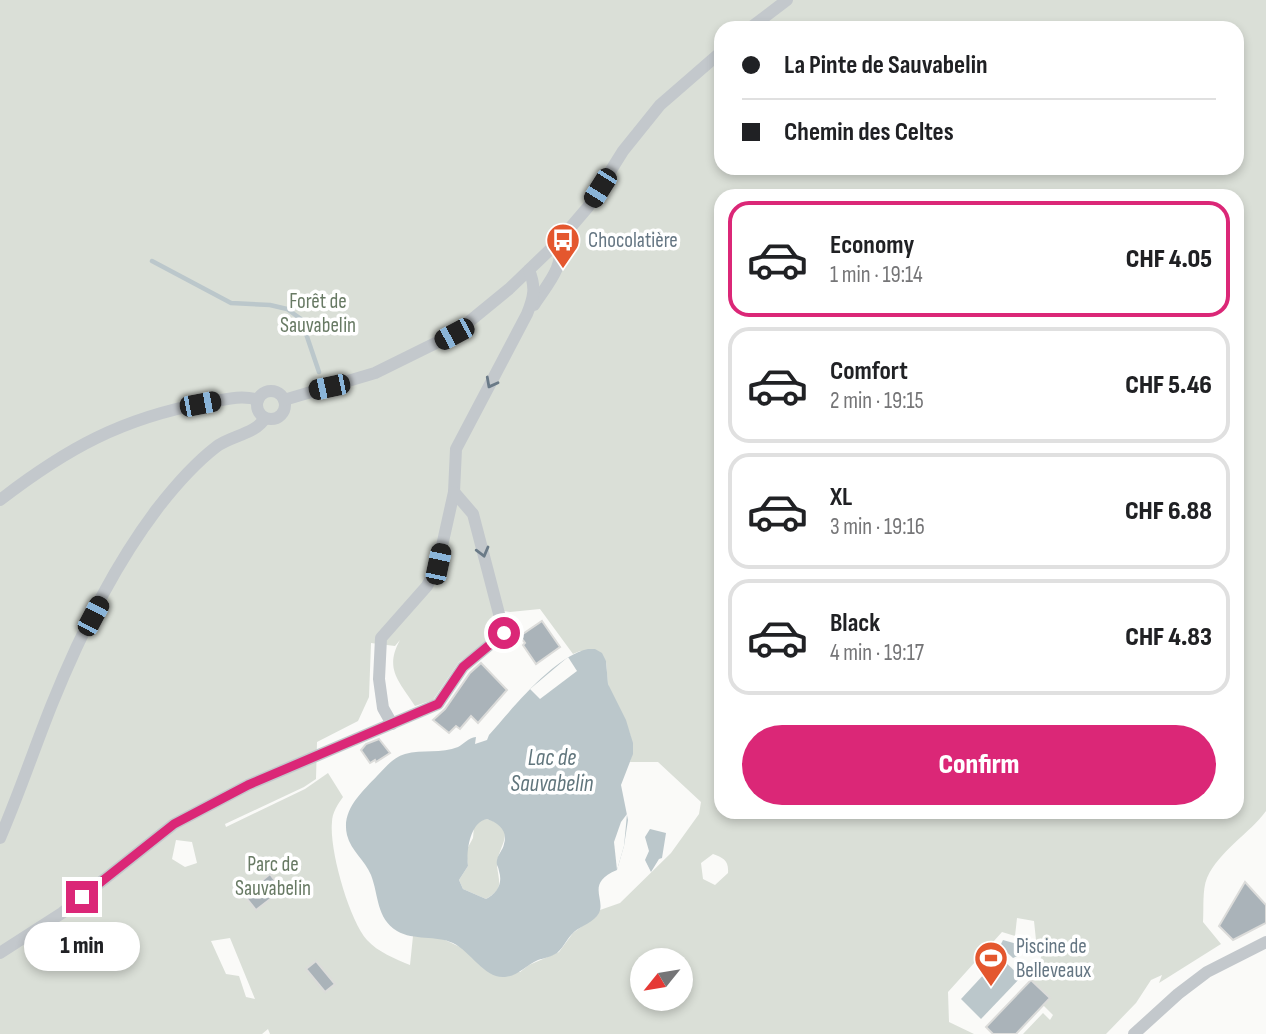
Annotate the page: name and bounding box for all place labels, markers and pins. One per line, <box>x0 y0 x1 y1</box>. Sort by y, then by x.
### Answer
bus stop icon: Chocolatière <box>544 221 582 270</box>
place label: Chocolatière <box>588 228 678 253</box>
place label: Piscine de Belleveaux <box>1016 934 1091 983</box>
sports icon: Piscine de Belleveaux <box>972 939 1010 988</box>

